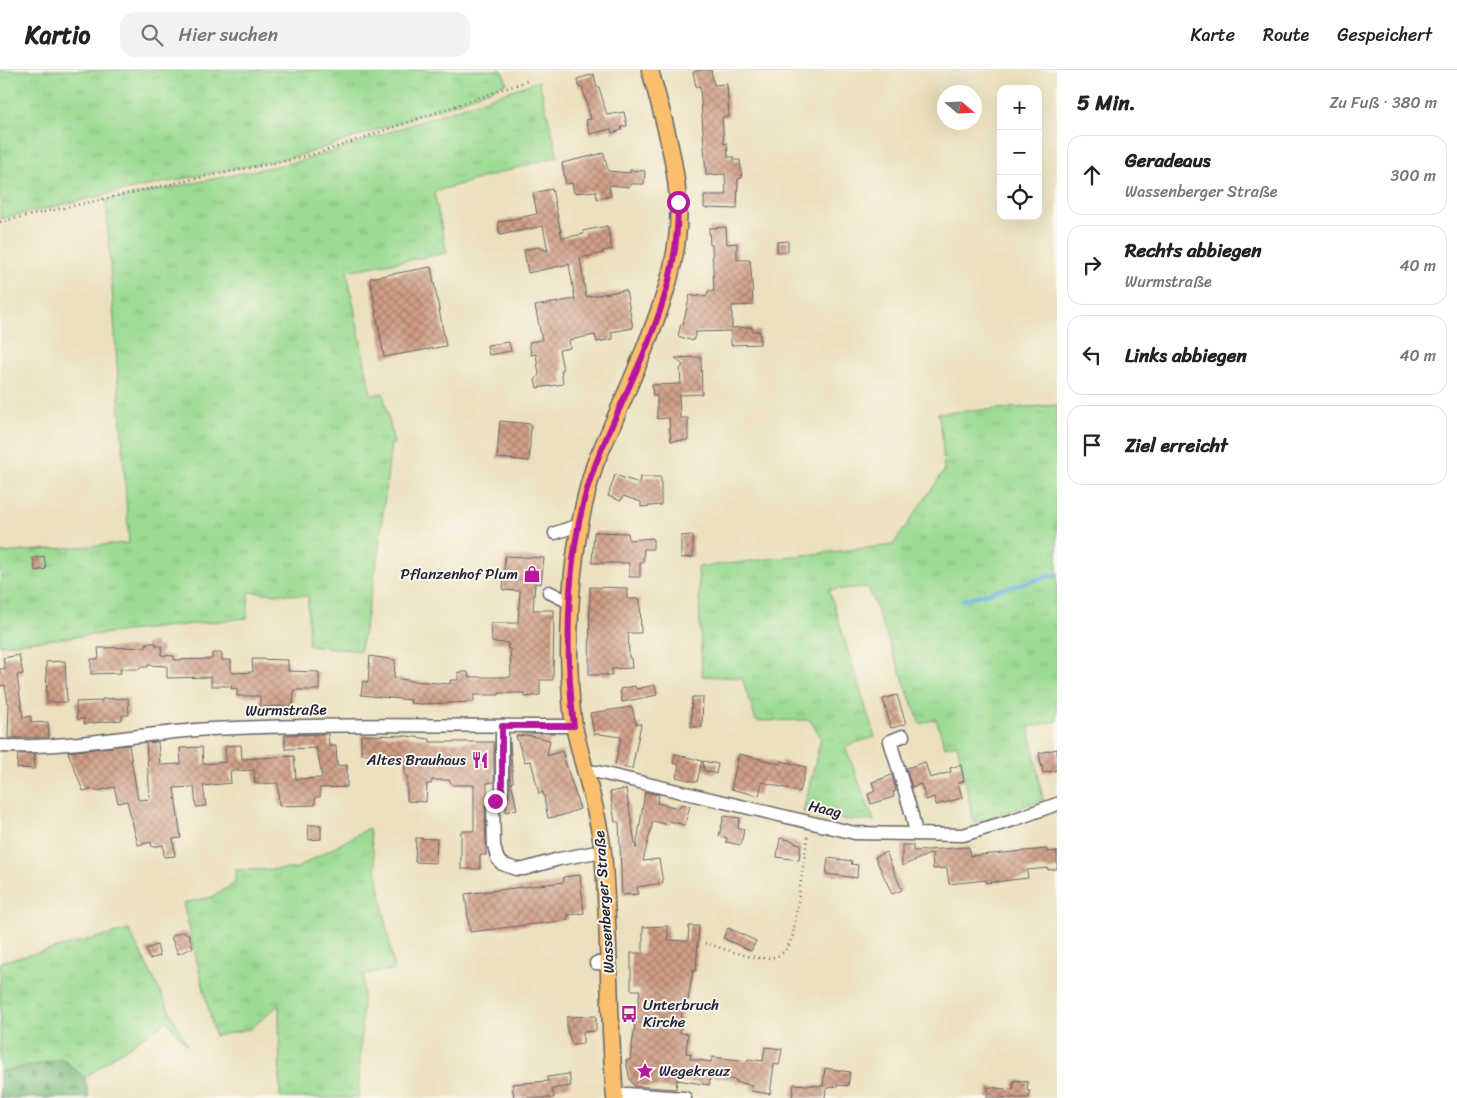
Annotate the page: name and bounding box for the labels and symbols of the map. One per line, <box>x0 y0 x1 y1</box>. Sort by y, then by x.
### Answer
north arrow <box>937 85 982 130</box>
route start <box>667 191 690 214</box>
place label: Pflanzenhof Plum <box>401 561 518 587</box>
shop icon: Pflanzenhof Plum <box>522 564 542 584</box>
street label: Wurmstraße <box>245 696 327 724</box>
place label: Altes Brauhaus <box>366 747 467 773</box>
restaurant icon: Altes Brauhaus <box>470 750 490 770</box>
route end <box>484 790 507 813</box>
street label: Haag <box>806 793 845 826</box>
street label: Wassenberger Straße <box>586 830 622 974</box>
place label: Unterbruch Kirche <box>643 992 719 1035</box>
bus stop icon: Unterbruch Kirche <box>619 1004 639 1024</box>
place label: Wegekreuz <box>659 1058 731 1084</box>
place icon: Wegekreuz <box>635 1061 655 1081</box>

